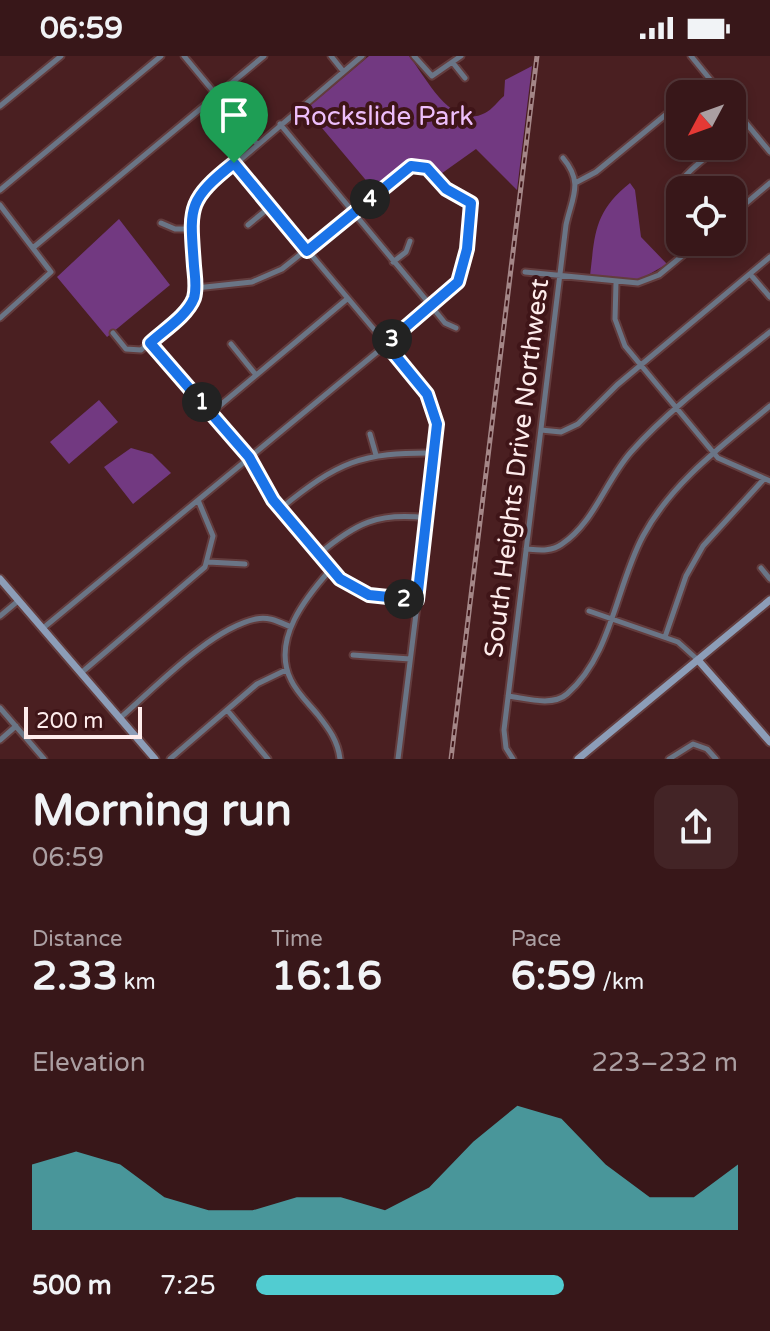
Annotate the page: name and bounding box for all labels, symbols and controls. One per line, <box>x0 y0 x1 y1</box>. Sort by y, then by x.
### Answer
text: 06:59 <box>40 10 123 47</box>
north arrow <box>666 80 746 160</box>
map controls <box>666 80 746 256</box>
pin <box>200 81 268 163</box>
icon: arrive <box>212 93 256 137</box>
park label: Rockslide Park <box>292 101 474 132</box>
button: locate <box>666 176 746 256</box>
pin: 4 <box>350 179 390 219</box>
text: 4 <box>363 186 377 212</box>
street label: South Heights Drive Northwest <box>478 277 555 659</box>
pin: 3 <box>372 319 412 359</box>
text: 3 <box>385 326 399 352</box>
pin: 1 <box>182 382 222 422</box>
text: 1 <box>195 389 209 415</box>
pin: 2 <box>384 579 424 619</box>
text: 2 <box>397 586 411 612</box>
scale bar <box>24 703 142 739</box>
text: 200 m <box>36 708 103 734</box>
text: Morning run <box>32 785 292 838</box>
button: share <box>654 785 738 869</box>
text: 06:59 <box>32 842 104 873</box>
text: Distance <box>32 926 123 952</box>
text: Time <box>271 926 323 952</box>
text: Pace <box>511 926 561 952</box>
text: 2.33 <box>32 952 118 1000</box>
text: 16:16 <box>271 952 382 1000</box>
text: 6:59 <box>511 952 596 1000</box>
text: km <box>118 969 156 995</box>
text: /km <box>596 969 644 995</box>
text: Elevation <box>32 1047 146 1078</box>
text: 223–232 m <box>592 1047 738 1078</box>
text: 500 m <box>32 1270 112 1301</box>
text: 7:25 <box>160 1270 216 1301</box>

